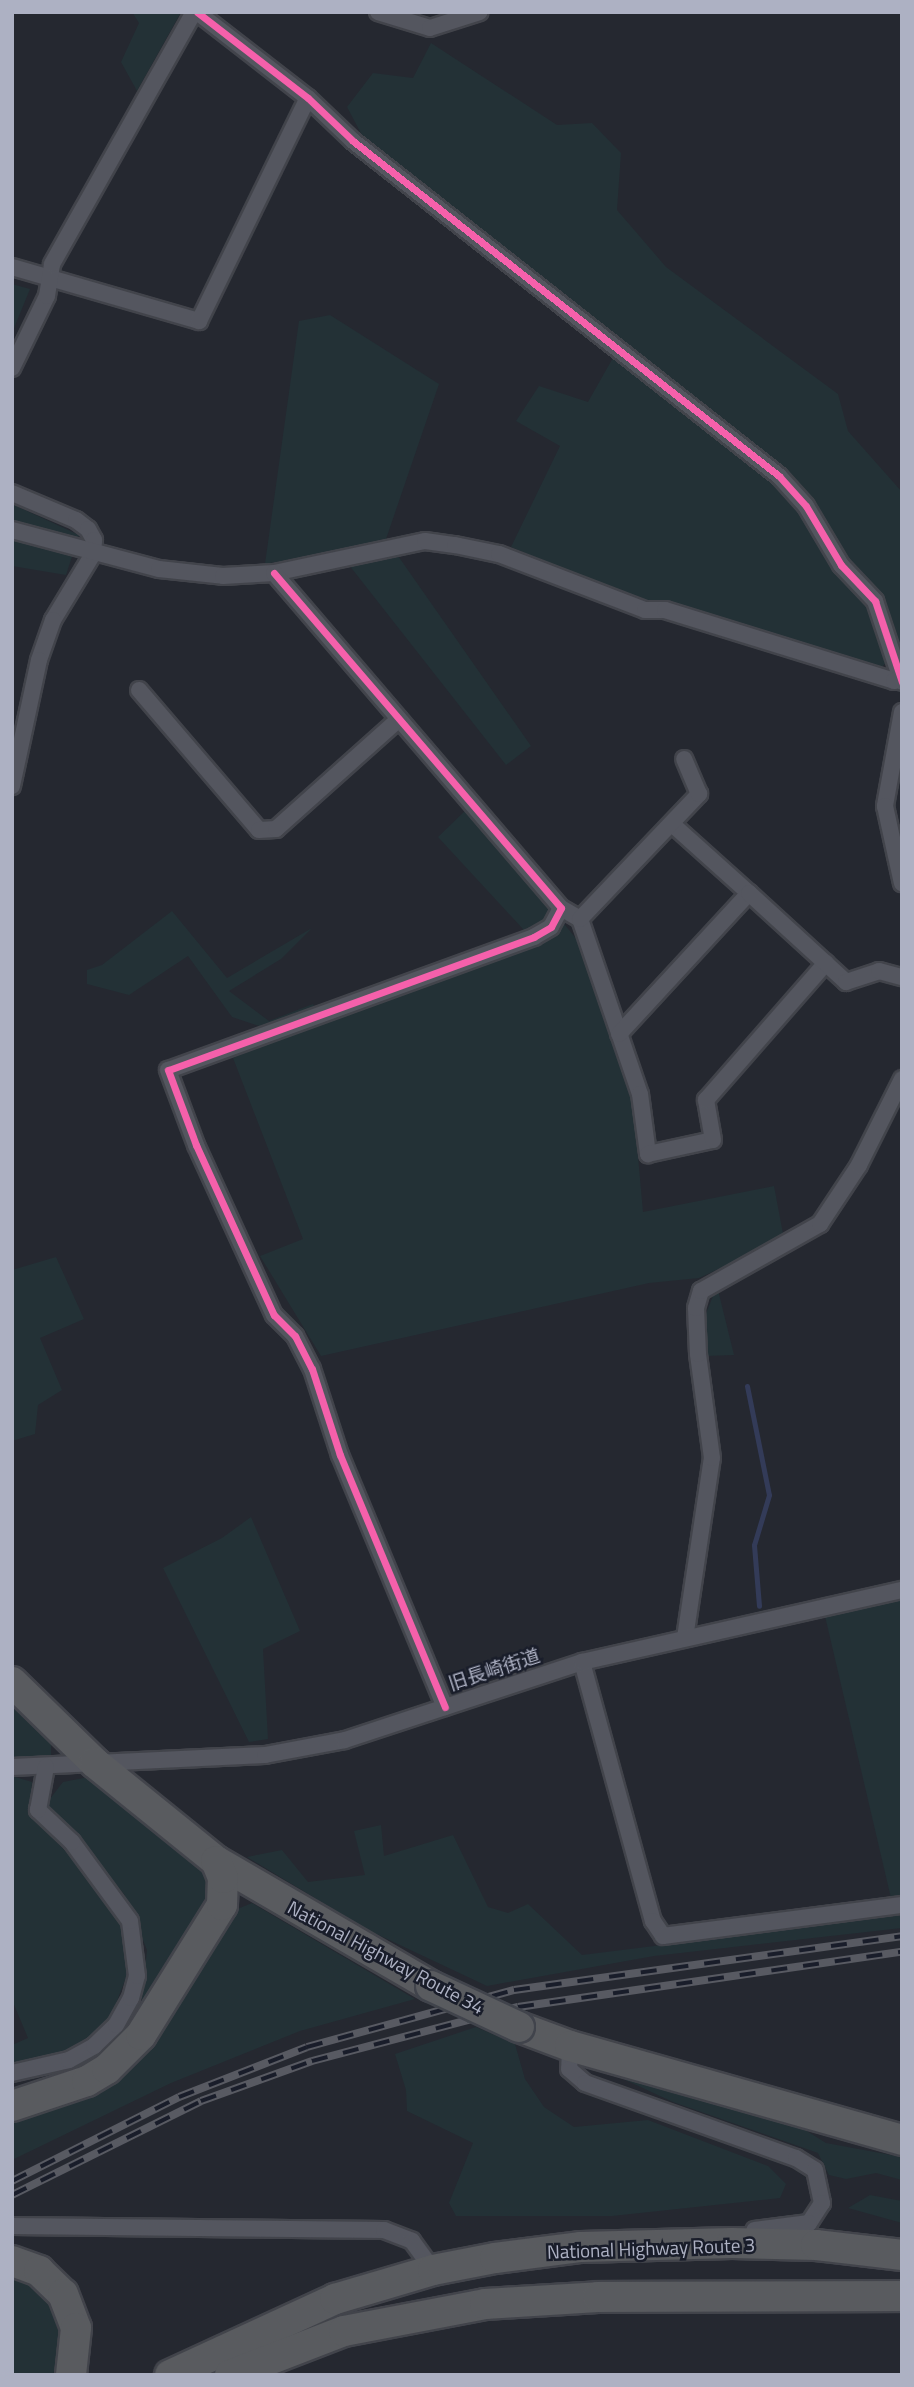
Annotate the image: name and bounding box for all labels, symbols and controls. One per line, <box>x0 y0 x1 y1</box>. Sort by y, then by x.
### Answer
street label: 旧長崎街道 <box>445 1643 543 1695</box>
street label: National Highway Route 34 <box>284 1896 488 2018</box>
street label: National Highway Route 3 <box>547 2233 755 2263</box>

